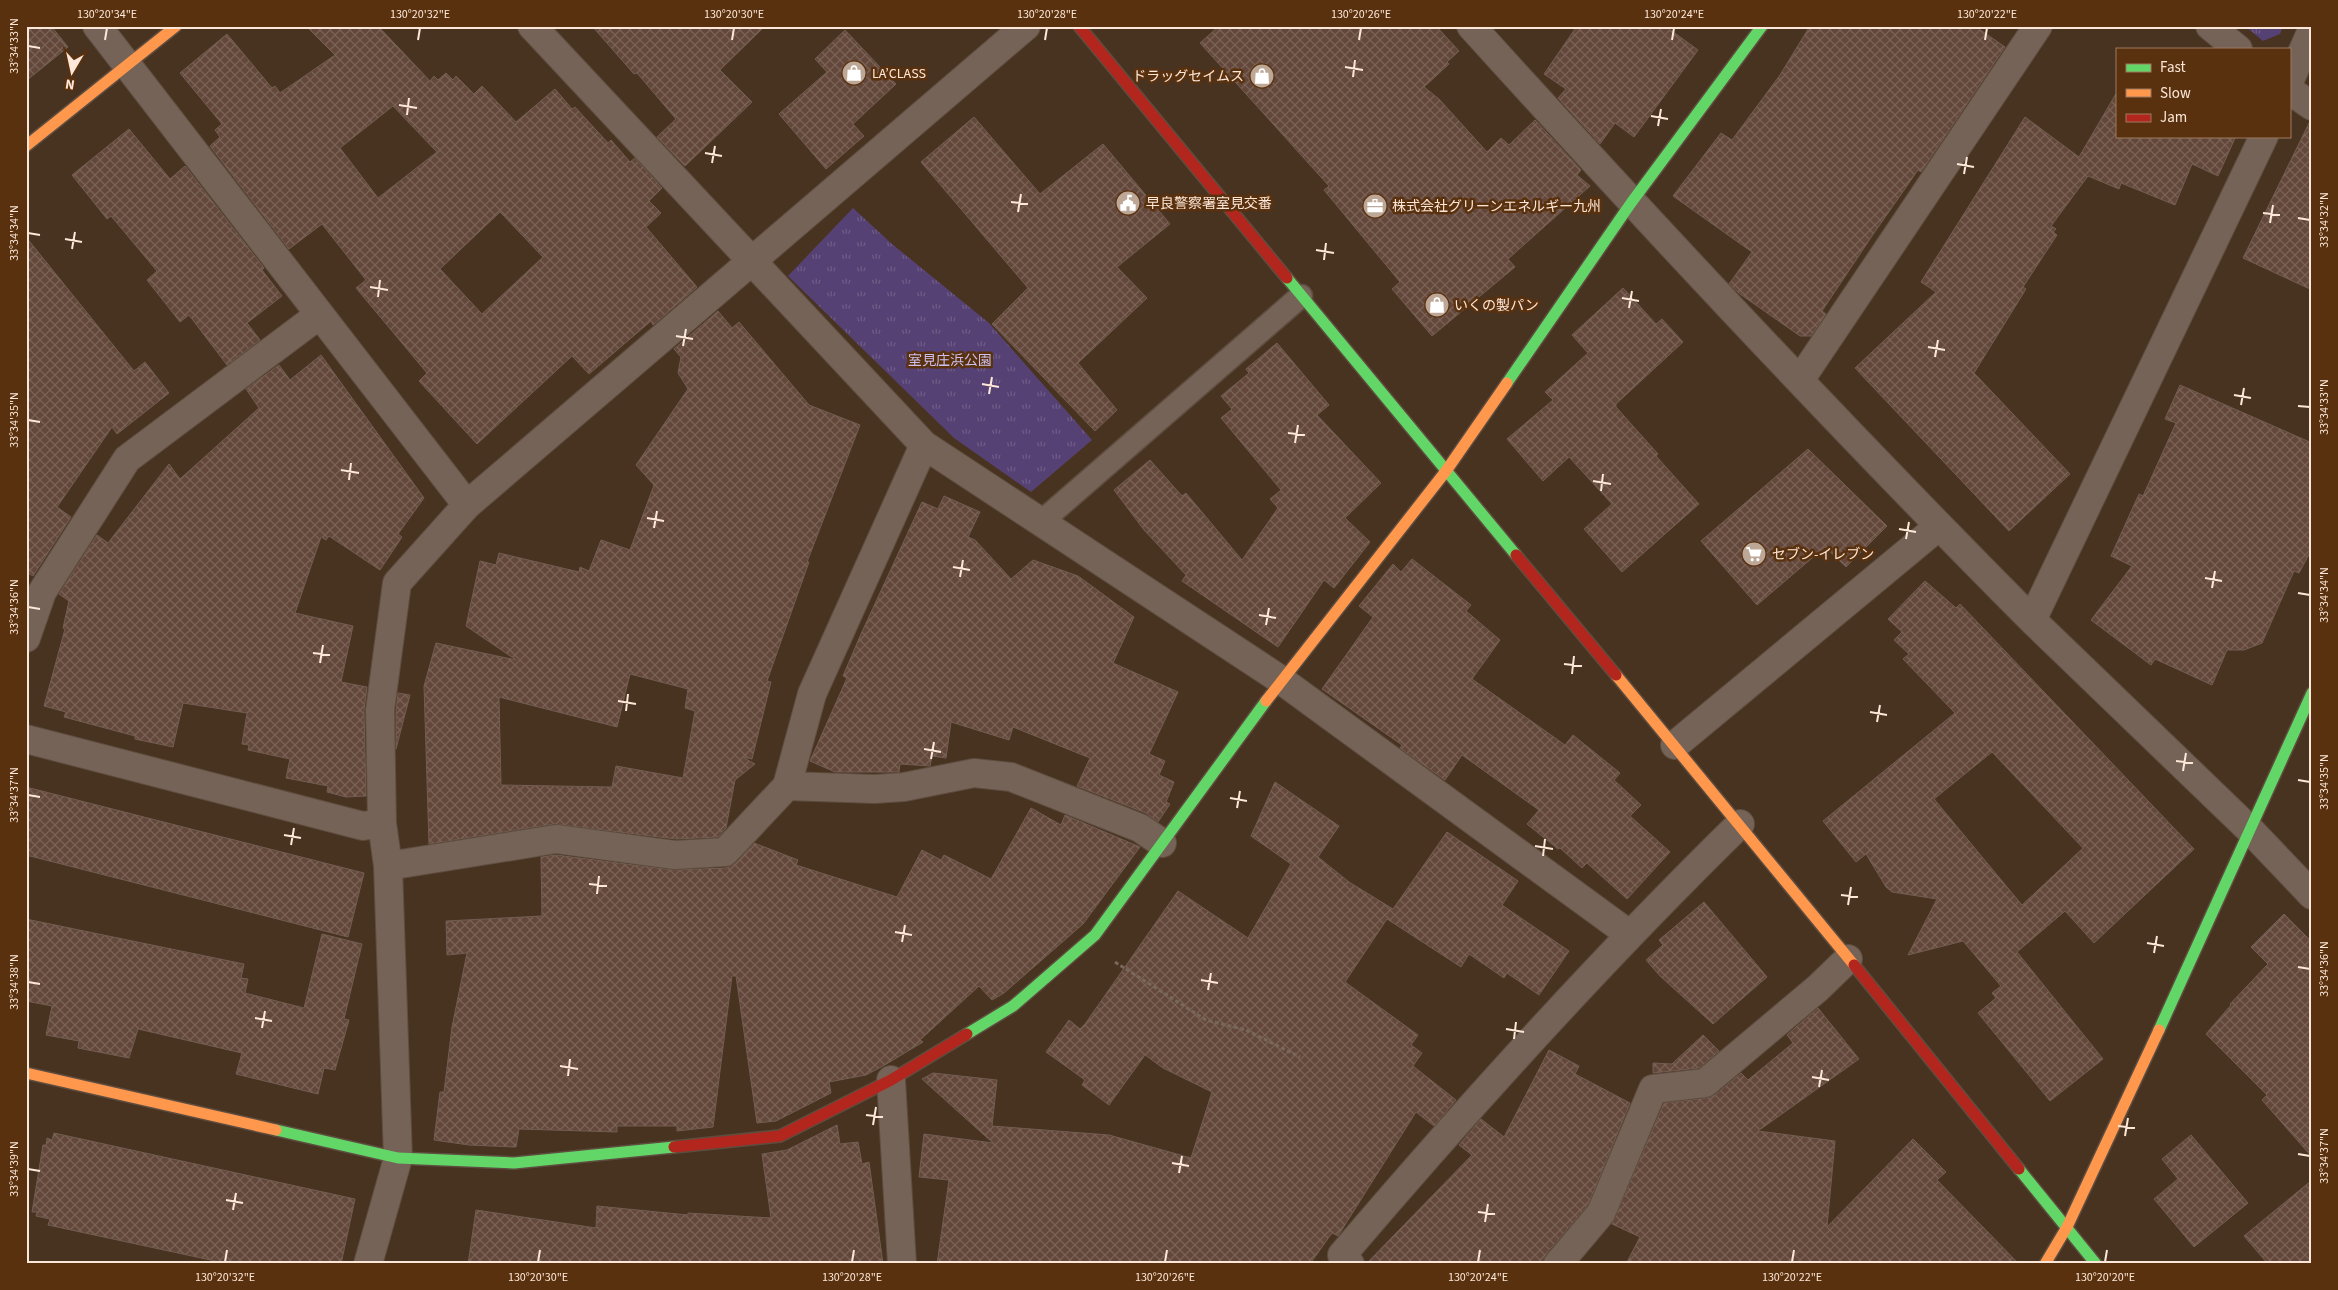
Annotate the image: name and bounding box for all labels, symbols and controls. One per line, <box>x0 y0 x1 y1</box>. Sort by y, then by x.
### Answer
text: 130°20'34"E <box>77 6 137 23</box>
text: 130°20'32"E <box>390 6 450 23</box>
text: 130°20'30"E <box>704 6 764 23</box>
text: 130°20'28"E <box>1017 6 1077 23</box>
text: 130°20'26"E <box>1331 6 1391 23</box>
text: 130°20'24"E <box>1644 6 1704 23</box>
text: 130°20'22"E <box>1957 6 2017 23</box>
text: 33°34'33"N <box>6 18 23 74</box>
north arrow <box>48 48 98 98</box>
legend <box>2116 48 2290 138</box>
text: Fast <box>2160 57 2186 78</box>
shop icon: LA’CLASS <box>841 60 867 86</box>
shop icon: ドラッグセイムス <box>1249 63 1275 89</box>
place label: LA’CLASS <box>872 64 926 84</box>
place label: ドラッグセイムス <box>1132 67 1244 87</box>
text: N <box>64 73 76 94</box>
text: Slow <box>2160 83 2191 104</box>
text: Jam <box>2160 107 2187 128</box>
public building icon: 早良警察署室見交番 <box>1115 190 1141 216</box>
text: 33°34'32"N <box>2316 192 2333 248</box>
office icon: 株式会社グリーンエネルギー九州 <box>1362 193 1388 219</box>
place label: 早良警察署室見交番 <box>1146 194 1272 214</box>
place label: 株式会社グリーンエネルギー九州 <box>1392 197 1601 217</box>
text: 33°34'34"N <box>6 205 23 261</box>
shop icon: いくの製パン <box>1424 292 1450 318</box>
place label: いくの製パン <box>1454 296 1539 316</box>
park label: 室見庄浜公園 <box>908 351 992 371</box>
text: 33°34'33"N <box>2316 379 2333 435</box>
text: 33°34'35"N <box>6 392 23 448</box>
supermarket icon: セブン-イレブン <box>1741 541 1767 567</box>
place label: セブン-イレブン <box>1772 545 1874 565</box>
text: 33°34'34"N <box>2316 567 2333 623</box>
text: 33°34'36"N <box>6 579 23 635</box>
text: 33°34'35"N <box>2316 754 2333 810</box>
text: 33°34'37"N <box>6 767 23 823</box>
text: 33°34'36"N <box>2316 941 2333 997</box>
text: 33°34'38"N <box>6 954 23 1010</box>
text: 33°34'37"N <box>2316 1128 2333 1184</box>
text: 33°34'39"N <box>6 1141 23 1197</box>
text: 130°20'32"E <box>195 1269 255 1286</box>
text: 130°20'30"E <box>508 1269 568 1286</box>
text: 130°20'28"E <box>822 1269 882 1286</box>
text: 130°20'26"E <box>1135 1269 1195 1286</box>
text: 130°20'24"E <box>1448 1269 1508 1286</box>
text: 130°20'22"E <box>1762 1269 1822 1286</box>
text: 130°20'20"E <box>2075 1269 2135 1286</box>

